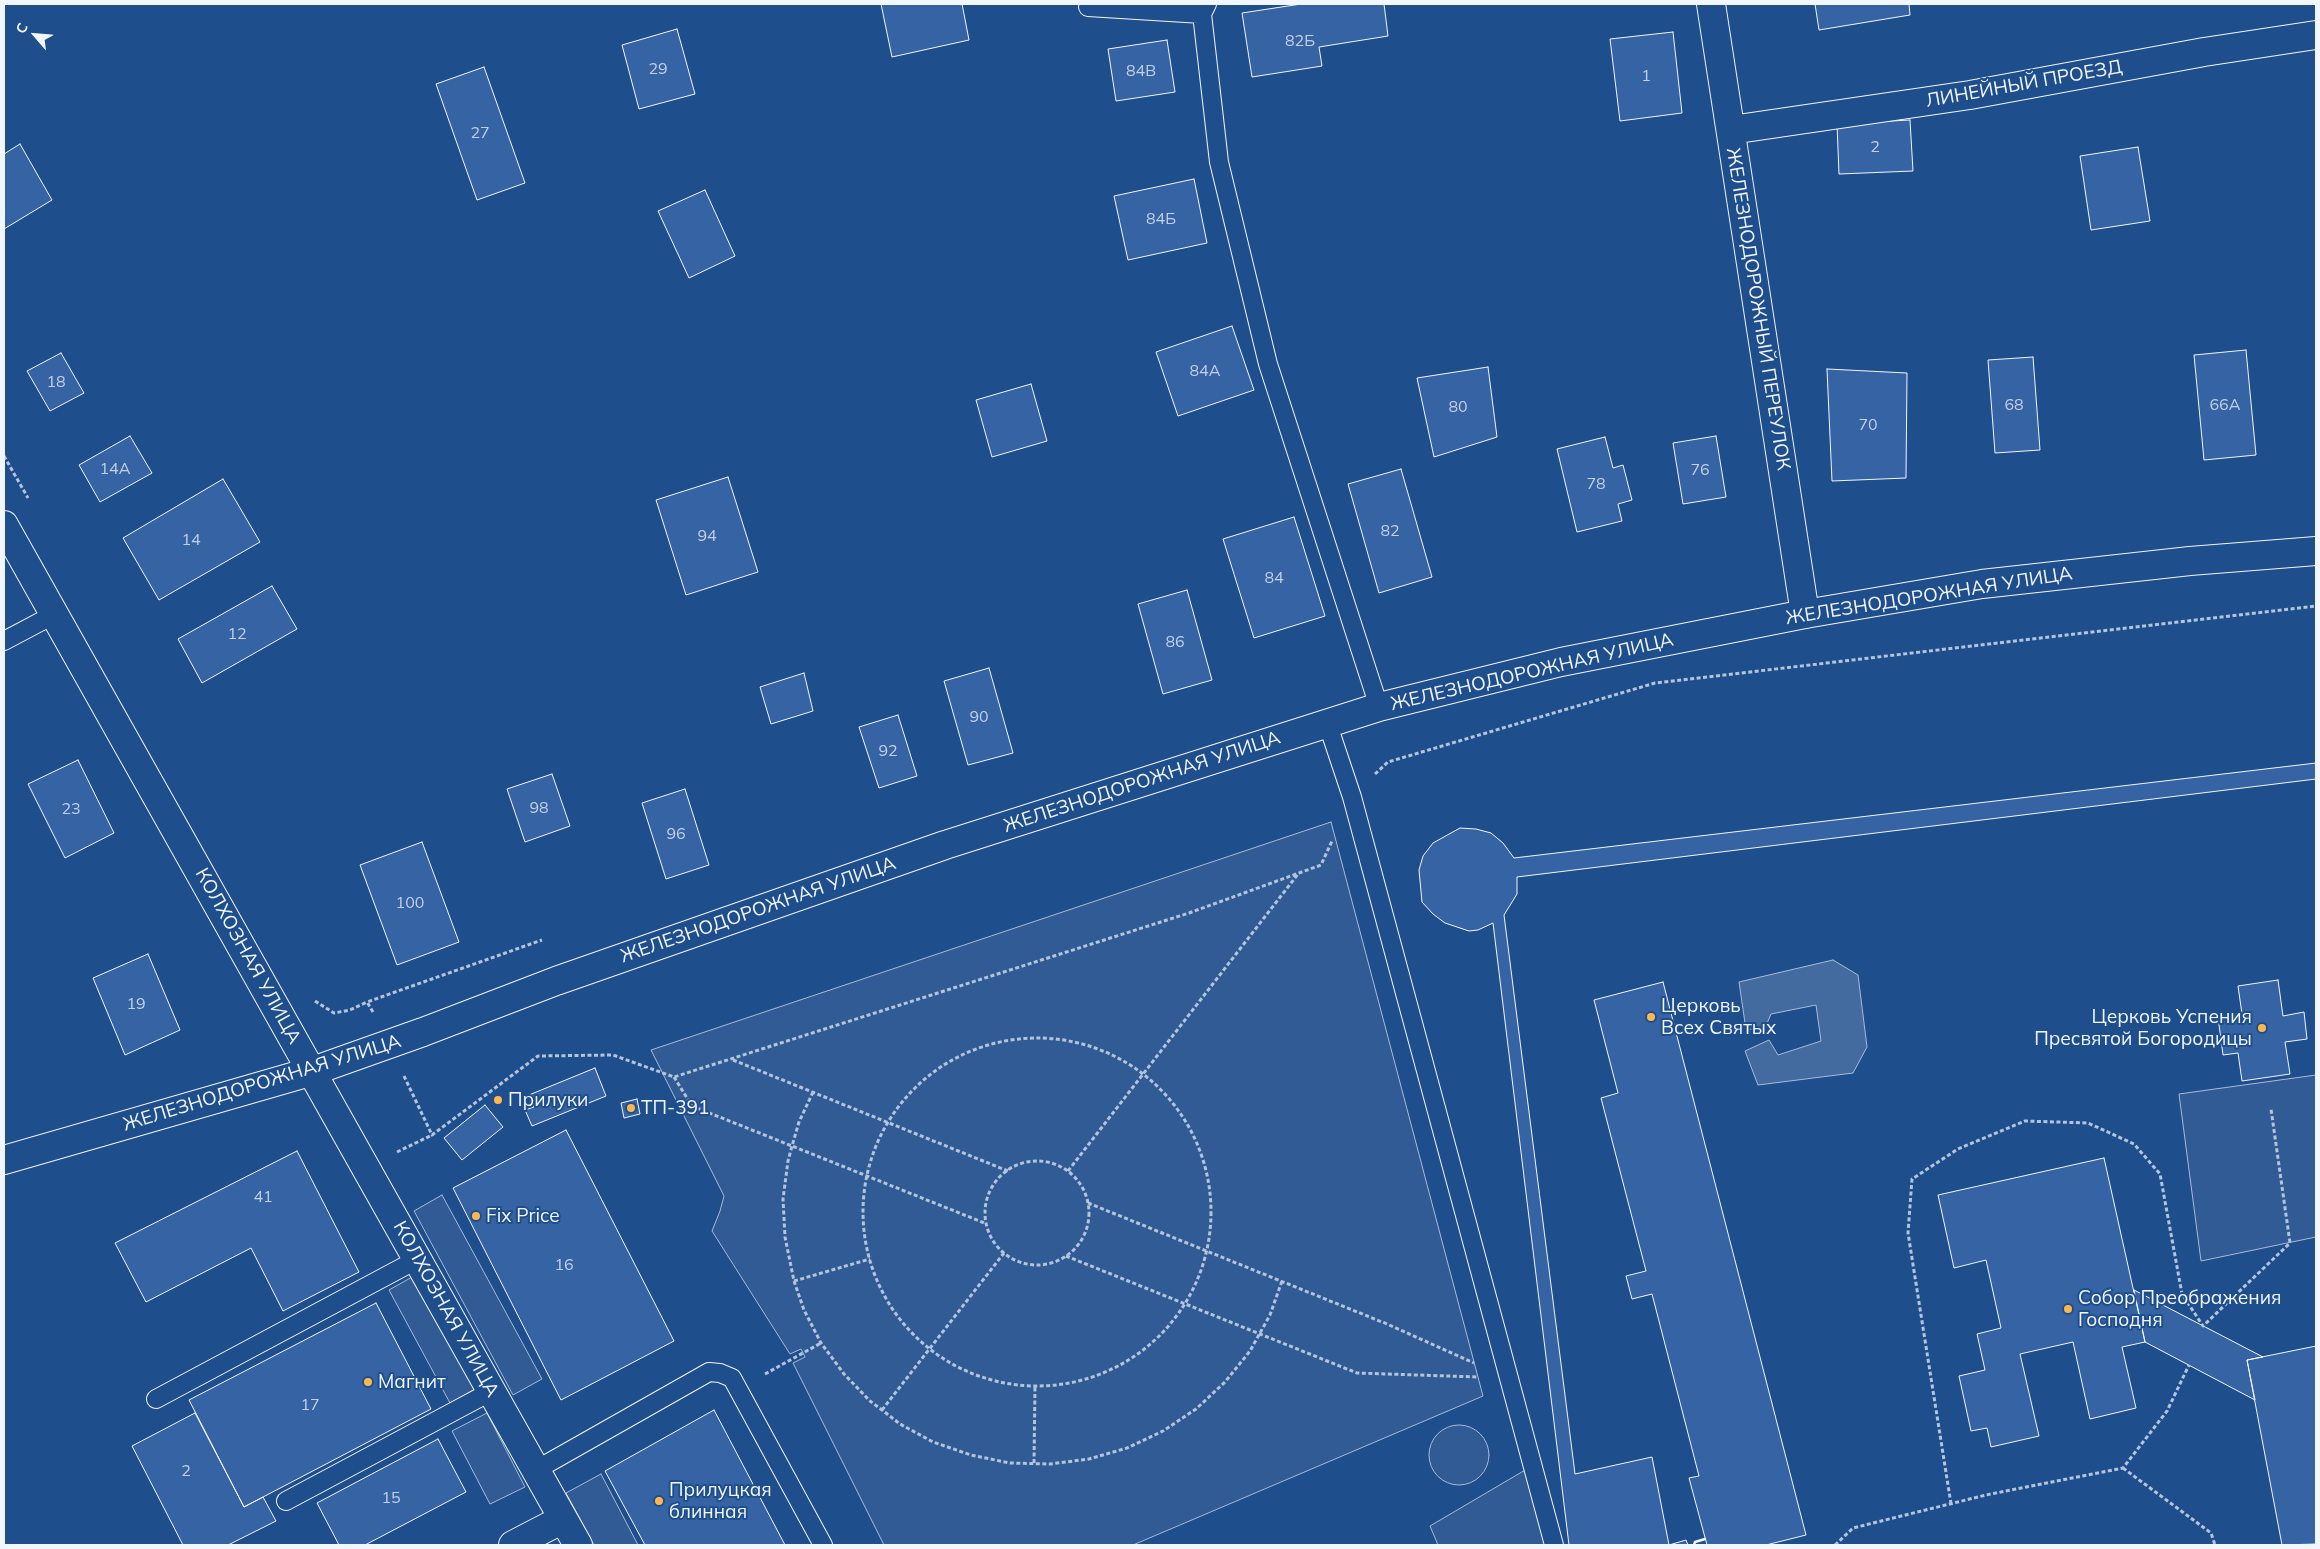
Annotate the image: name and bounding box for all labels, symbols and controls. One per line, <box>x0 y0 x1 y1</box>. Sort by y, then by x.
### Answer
north arrow <box>10 10 60 60</box>
text: С <box>11 20 32 37</box>
house number: 82Б <box>1285 31 1315 51</box>
street label: ЛИНЕЙНЫЙ ПРОЕЗД <box>1924 55 2124 113</box>
house number: 29 <box>648 59 668 79</box>
house number: 84В <box>1126 61 1156 81</box>
house number: 1 <box>1641 66 1651 86</box>
house number: 27 <box>470 123 490 143</box>
house number: 2 <box>1870 137 1880 157</box>
street label: ЖЕЛЕЗНОДОРОЖНЫЙ ПЕРЕУЛОК <box>1721 146 1795 472</box>
house number: 84Б <box>1146 209 1176 229</box>
house number: 84А <box>1190 361 1220 381</box>
house number: 18 <box>46 372 66 392</box>
house number: 68 <box>2004 395 2024 415</box>
house number: 66А <box>2210 395 2240 415</box>
house number: 80 <box>1448 397 1468 417</box>
house number: 70 <box>1858 415 1878 435</box>
house number: 14А <box>100 459 130 479</box>
house number: 76 <box>1690 460 1710 480</box>
house number: 78 <box>1586 474 1606 494</box>
house number: 82 <box>1380 521 1400 541</box>
house number: 94 <box>697 526 717 546</box>
house number: 14 <box>181 530 201 550</box>
street label: ЖЕЛЕЗНОДОРОЖНАЯ УЛИЦА <box>1784 562 2074 630</box>
house number: 84 <box>1264 568 1284 588</box>
house number: 12 <box>227 624 247 644</box>
street label: ЖЕЛЕЗНОДОРОЖНАЯ УЛИЦА <box>1388 628 1676 716</box>
house number: 86 <box>1165 632 1185 652</box>
house number: 90 <box>969 707 989 727</box>
street label: ЖЕЛЕЗНОДОРОЖНАЯ УЛИЦА <box>1001 726 1283 838</box>
house number: 92 <box>878 741 898 761</box>
house number: 98 <box>529 798 549 818</box>
house number: 23 <box>61 799 81 819</box>
house number: 96 <box>666 824 686 844</box>
street label: ЖЕЛЕЗНОДОРОЖНАЯ УЛИЦА <box>617 852 899 968</box>
street label: КОЛХОЗНАЯ УЛИЦА <box>190 864 306 1048</box>
house number: 100 <box>396 893 424 913</box>
house number: 19 <box>126 994 146 1014</box>
place label: Церковь Всех Святых <box>1661 995 1776 1039</box>
place label: Церковь Успения Пресвятой Богородицы <box>2034 1006 2252 1050</box>
marker: Церковь Всех Святых <box>1645 1011 1657 1023</box>
marker: Церковь Успения Пресвятой Богородицы <box>2256 1022 2268 1034</box>
street label: ЖЕЛЕЗНОДОРОЖНАЯ УЛИЦА <box>120 1030 404 1136</box>
place label: Прилуки <box>508 1089 588 1111</box>
marker: Прилуки <box>492 1094 504 1106</box>
place label: ТП-391 <box>641 1097 709 1119</box>
marker: ТП-391 <box>625 1102 637 1114</box>
house number: 41 <box>253 1187 273 1207</box>
place label: Fix Price <box>486 1205 559 1227</box>
marker: Fix Price <box>470 1210 482 1222</box>
street label: КОЛХОЗНАЯ УЛИЦА <box>388 1217 504 1401</box>
house number: 16 <box>554 1255 574 1275</box>
place label: Собор Преображения Господня <box>2078 1287 2281 1331</box>
marker: Собор Преображения Господня <box>2062 1303 2074 1315</box>
place label: Магнит <box>378 1371 446 1393</box>
marker: Магнит <box>362 1376 374 1388</box>
house number: 17 <box>300 1395 320 1415</box>
house number: 2 <box>181 1461 191 1481</box>
place label: Прилуцкая блинная <box>669 1479 772 1523</box>
house number: 15 <box>381 1488 401 1508</box>
marker: Прилуцкая блинная <box>653 1495 665 1507</box>

